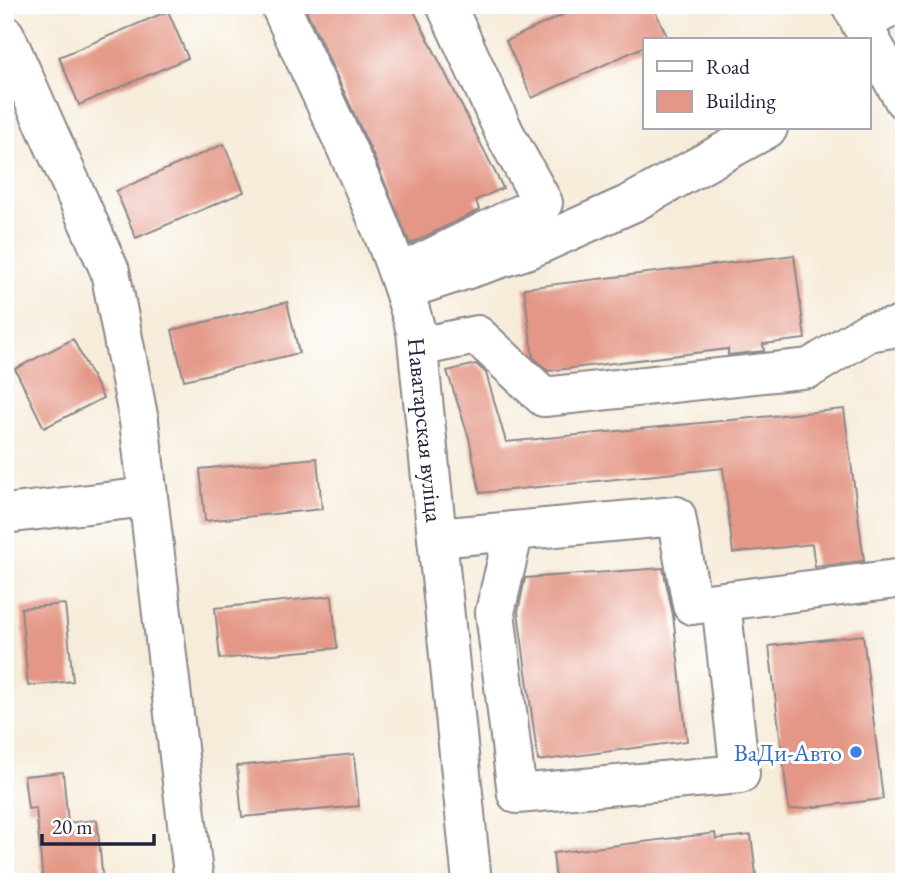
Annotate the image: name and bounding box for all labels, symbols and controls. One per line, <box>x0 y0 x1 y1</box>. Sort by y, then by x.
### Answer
legend <box>643 38 870 130</box>
text: Road <box>706 53 750 80</box>
text: Building <box>706 87 776 114</box>
street label: Наватарская вуліца <box>401 336 451 524</box>
place label: ВаДи-Авто <box>734 737 842 768</box>
marker: ВаДи-Авто <box>848 744 864 760</box>
scale bar <box>42 803 154 847</box>
text: 20 m <box>52 813 93 840</box>

